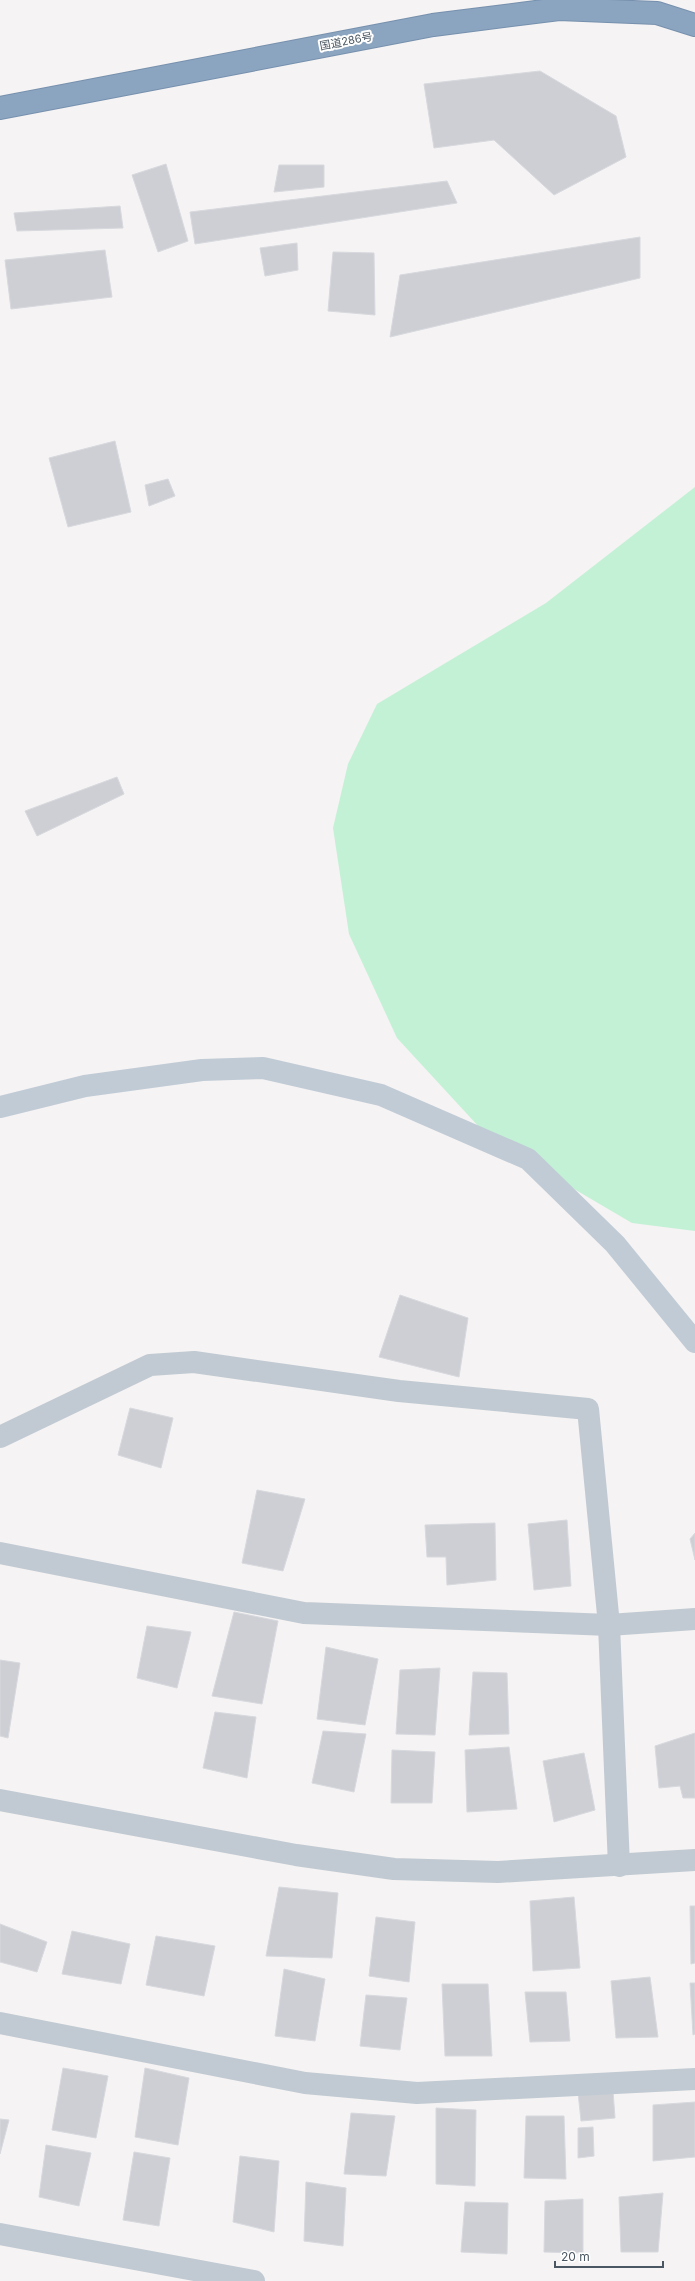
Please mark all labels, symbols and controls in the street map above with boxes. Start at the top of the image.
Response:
street label: 国道286号 [318,29,374,53]
scale bar [555,2243,663,2269]
text: 20 m [561,2249,590,2264]

